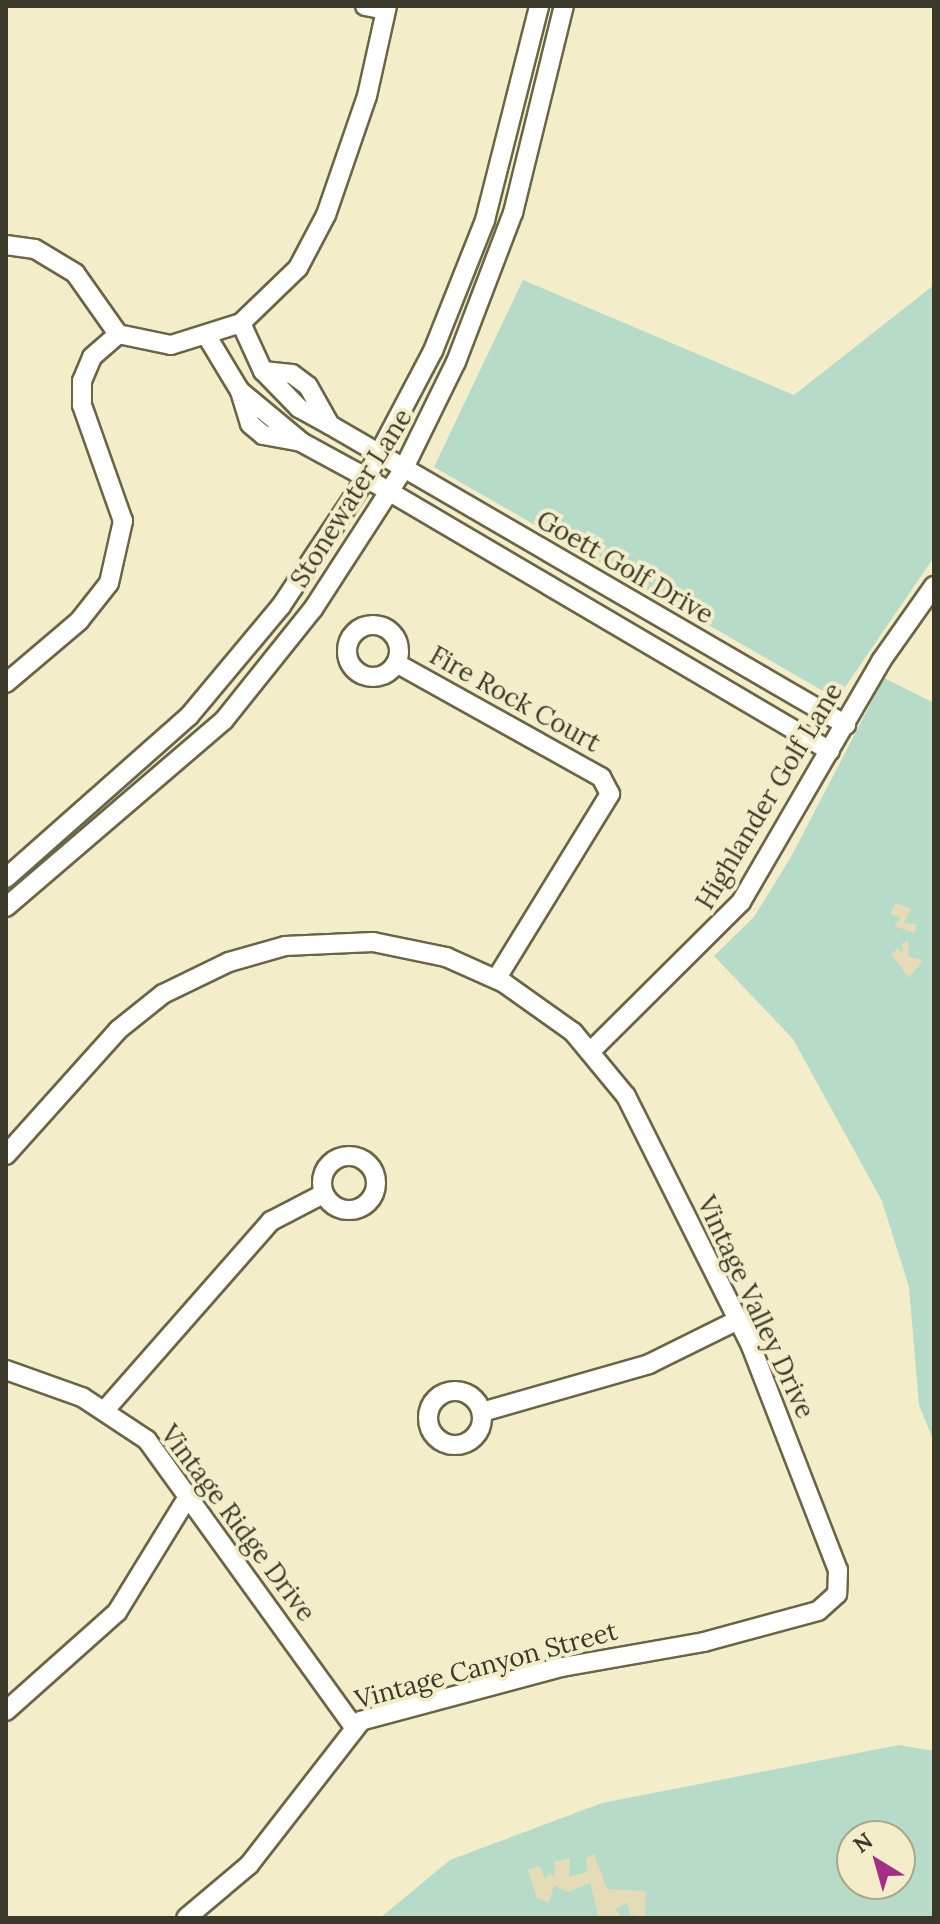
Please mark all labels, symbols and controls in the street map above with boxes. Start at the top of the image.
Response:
street label: Stonewater Lane [284,403,418,593]
street label: Goett Golf Drive [531,504,719,630]
street label: Fire Rock Court [424,639,606,759]
street label: Highlander Golf Lane [689,677,849,915]
street label: Vintage Valley Drive [691,1191,821,1423]
street label: Vintage Ridge Drive [154,1419,322,1627]
street label: Vintage Canyon Street [351,1615,621,1715]
north arrow [836,1820,916,1900]
text: N [848,1826,878,1859]

